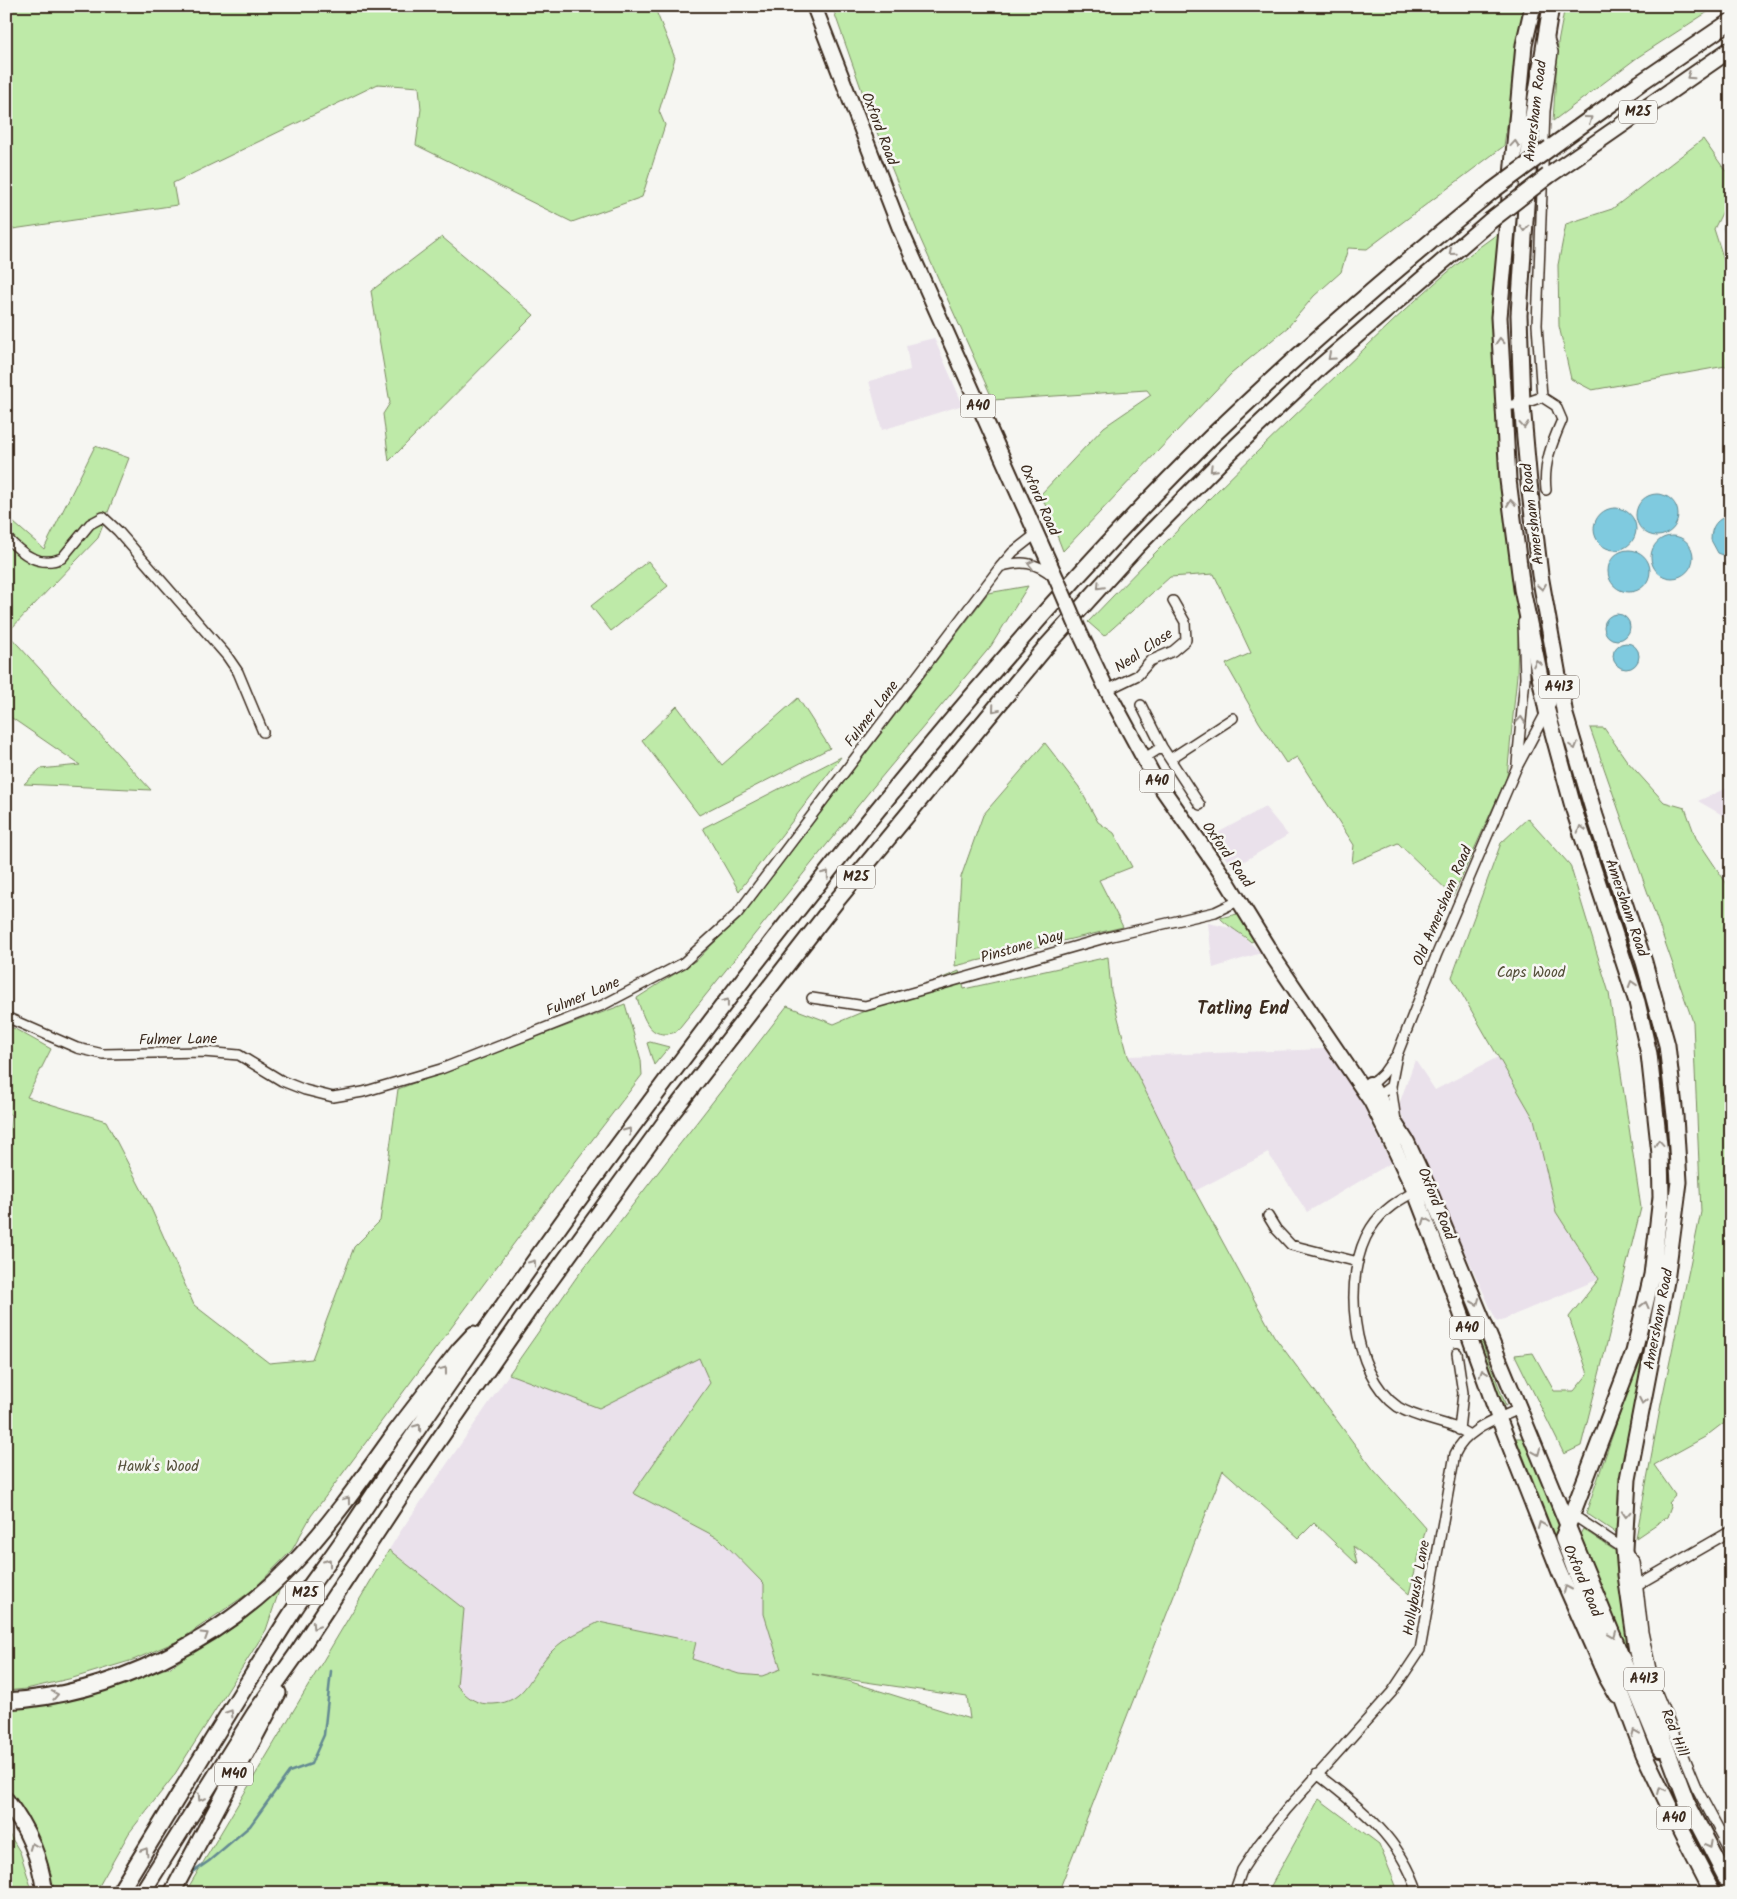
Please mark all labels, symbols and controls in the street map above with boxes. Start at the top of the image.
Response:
street label: Amersham Road [1518,58,1554,163]
one-way arrow [1686,70,1695,80]
street label: Oxford Road [854,89,904,170]
road number: M25 [1619,100,1657,124]
one-way arrow [1583,117,1592,125]
one-way arrow [1509,140,1520,148]
one-way arrow [1519,224,1530,232]
one-way arrow [1449,246,1458,255]
one-way arrow [1495,337,1505,344]
one-way arrow [1328,351,1337,360]
road number: A40 [960,394,996,418]
one-way arrow [1518,422,1529,430]
street label: Oxford Road [1012,460,1066,540]
street label: Amersham Road [1515,461,1551,566]
one-way arrow [1210,463,1219,472]
one-way arrow [1506,499,1517,507]
one-way arrow [1026,559,1035,570]
one-way arrow [1097,580,1106,589]
one-way arrow [1537,582,1547,591]
street label: Neal Close [1110,622,1178,679]
one-way arrow [1532,659,1543,668]
street label: Fulmer Lane [839,675,905,753]
road number: A413 [1539,676,1579,699]
one-way arrow [992,703,1000,712]
one-way arrow [1515,716,1526,724]
one-way arrow [1568,742,1579,750]
road number: A40 [1140,769,1174,792]
street label: Oxford Road [1195,817,1259,894]
one-way arrow [1577,826,1587,834]
street label: Old Amersham Road [1407,842,1479,970]
street label: Amersham Road [1598,856,1654,961]
road number: M25 [837,866,875,889]
one-way arrow [821,870,830,879]
street label: Pinstone Way [978,923,1067,970]
park label: Caps Wood [1497,961,1566,985]
street label: Fulmer Lane [542,971,624,1023]
one-way arrow [1627,980,1637,988]
district label: Tatling End [1197,995,1289,1024]
one-way arrow [721,999,729,1008]
street label: Fulmer Lane [139,1027,218,1053]
one-way arrow [622,1127,631,1137]
one-way arrow [1654,1139,1665,1147]
street label: Oxford Road [1411,1164,1462,1244]
one-way arrow [1422,1217,1432,1226]
one-way arrow [527,1259,536,1269]
street label: Amersham Road [1637,1266,1681,1371]
one-way arrow [1469,1297,1480,1306]
one-way arrow [1639,1300,1650,1309]
road number: A40 [1450,1316,1484,1340]
one-way arrow [439,1367,447,1376]
one-way arrow [1479,1370,1489,1378]
one-way arrow [1638,1397,1649,1406]
one-way arrow [412,1423,421,1433]
one-way arrow [1531,1447,1542,1456]
park label: Hawk's Wood [117,1455,199,1479]
one-way arrow [341,1496,350,1506]
one-way arrow [1620,1511,1631,1519]
one-way arrow [1537,1521,1547,1530]
street label: Hollybush Lane [1397,1538,1437,1638]
street label: Oxford Road [1556,1541,1608,1621]
one-way arrow [322,1558,331,1568]
road number: M25 [286,1582,324,1605]
one-way arrow [1563,1585,1574,1594]
one-way arrow [312,1621,321,1630]
one-way arrow [1606,1630,1617,1639]
one-way arrow [199,1631,208,1641]
road number: A413 [1624,1668,1664,1690]
one-way arrow [50,1690,59,1700]
street label: Red Hill [1654,1705,1695,1761]
one-way arrow [224,1710,233,1719]
one-way arrow [1631,1729,1642,1738]
road number: M40 [215,1762,253,1786]
one-way arrow [1657,1786,1668,1795]
one-way arrow [198,1792,207,1801]
road number: A40 [1656,1806,1692,1830]
one-way arrow [1703,1840,1713,1849]
one-way arrow [29,1842,39,1851]
one-way arrow [138,1848,148,1857]

